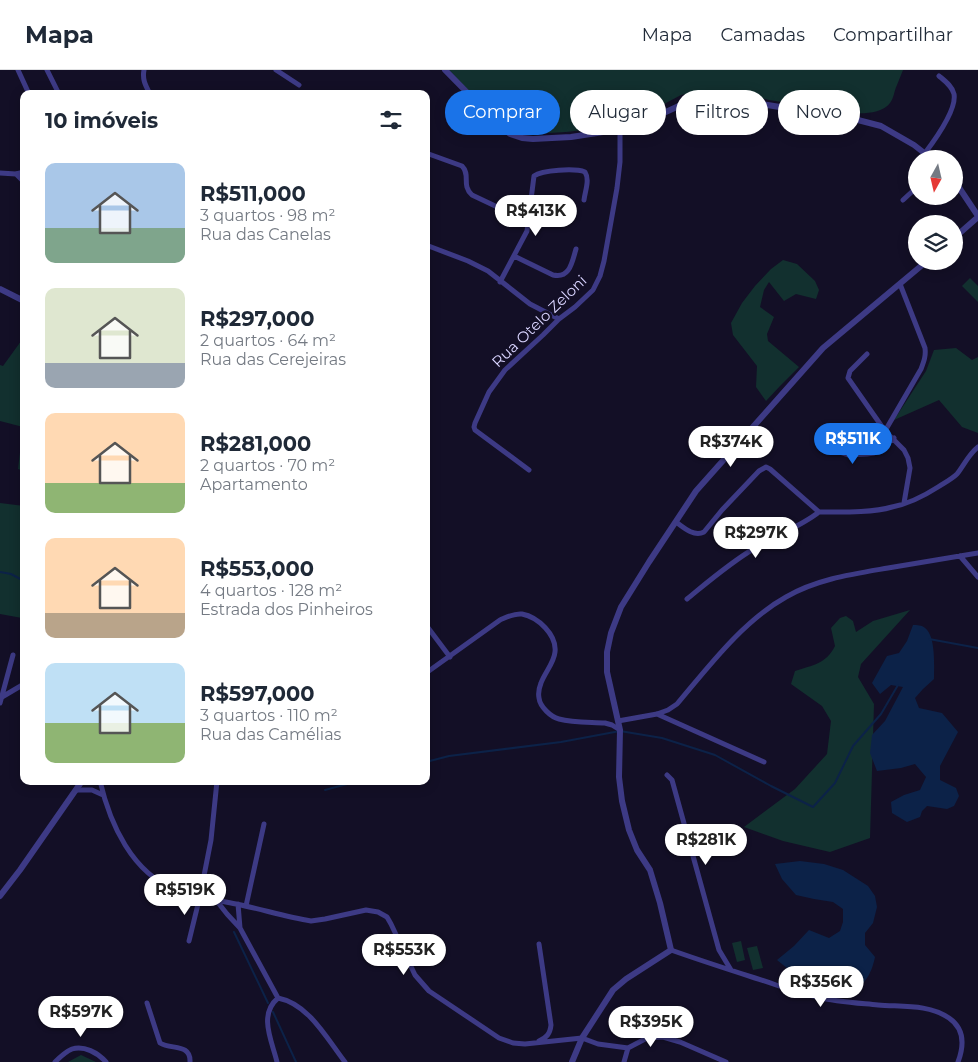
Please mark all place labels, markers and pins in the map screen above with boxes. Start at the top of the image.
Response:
pin: R$413K [495,194,577,237]
pin: R$511K [812,422,894,465]
pin: R$374K [690,426,772,468]
pin: R$297K [715,516,797,559]
pin: R$281K [665,824,747,866]
pin: R$519K [144,874,226,916]
pin: R$553K [363,934,445,976]
pin: R$356K [780,966,862,1008]
pin: R$597K [40,996,122,1038]
pin: R$395K [610,1006,692,1048]

